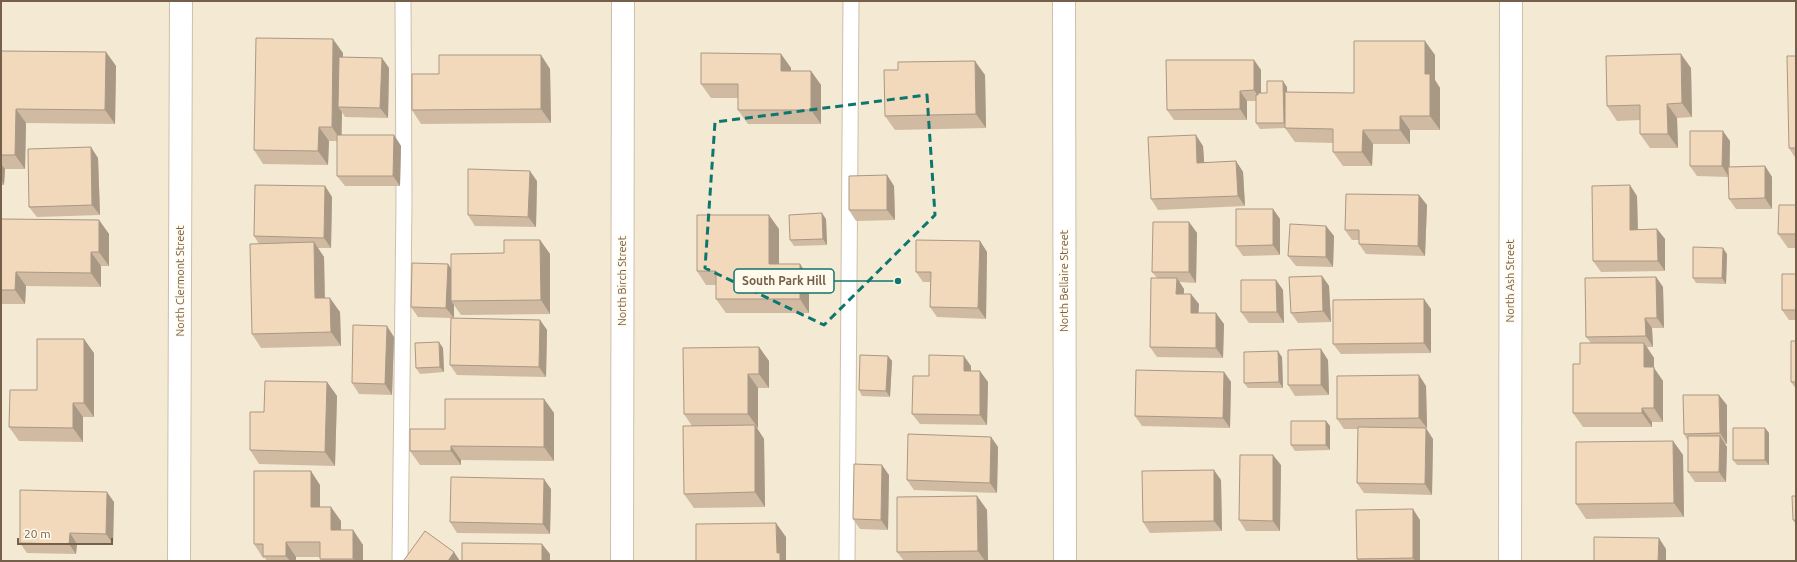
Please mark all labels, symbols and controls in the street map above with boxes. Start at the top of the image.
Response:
street label: North Clermont Street [174,225,186,337]
street label: North Bellaire Street [1058,229,1070,332]
street label: North Birch Street [616,235,628,326]
street label: North Ash Street [1504,239,1516,323]
callout: South Park Hill [734,269,834,293]
text: South Park Hill [742,274,826,287]
scale bar [18,520,112,546]
text: 20 m [24,527,51,540]

